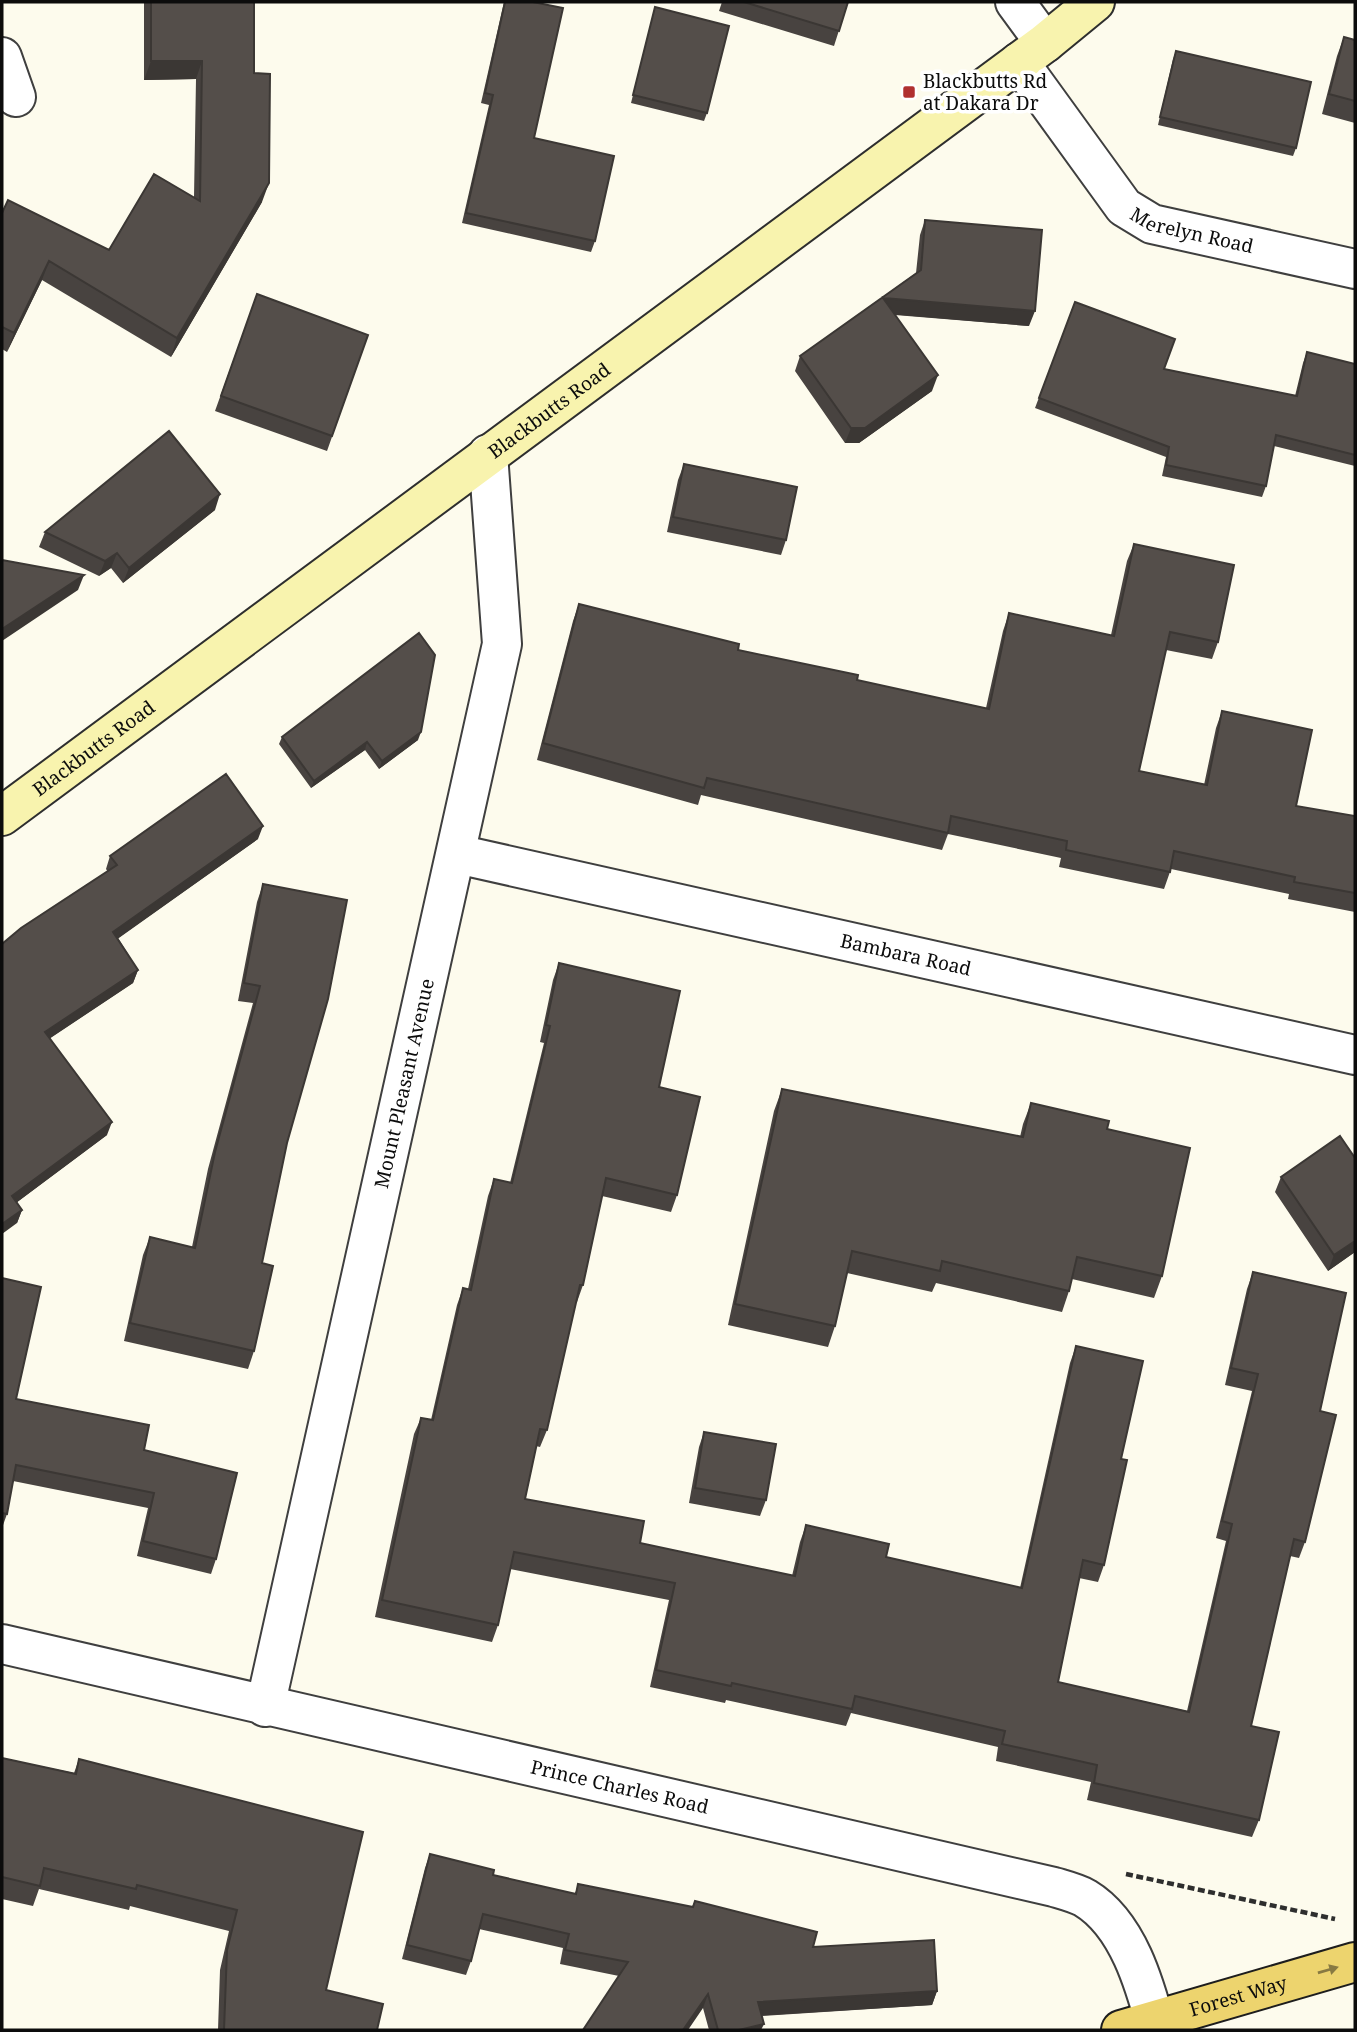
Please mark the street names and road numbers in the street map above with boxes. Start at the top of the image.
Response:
street label: Merelyn Road [1125,201,1256,259]
street label: Blackbutts Road [483,356,616,464]
street label: Blackbutts Road [27,694,160,802]
street label: Bambara Road [838,927,974,982]
street label: Mount Pleasant Avenue [368,976,440,1191]
street label: Prince Charles Road [528,1754,712,1820]
street label: Forest Way [1186,1969,1290,2022]

